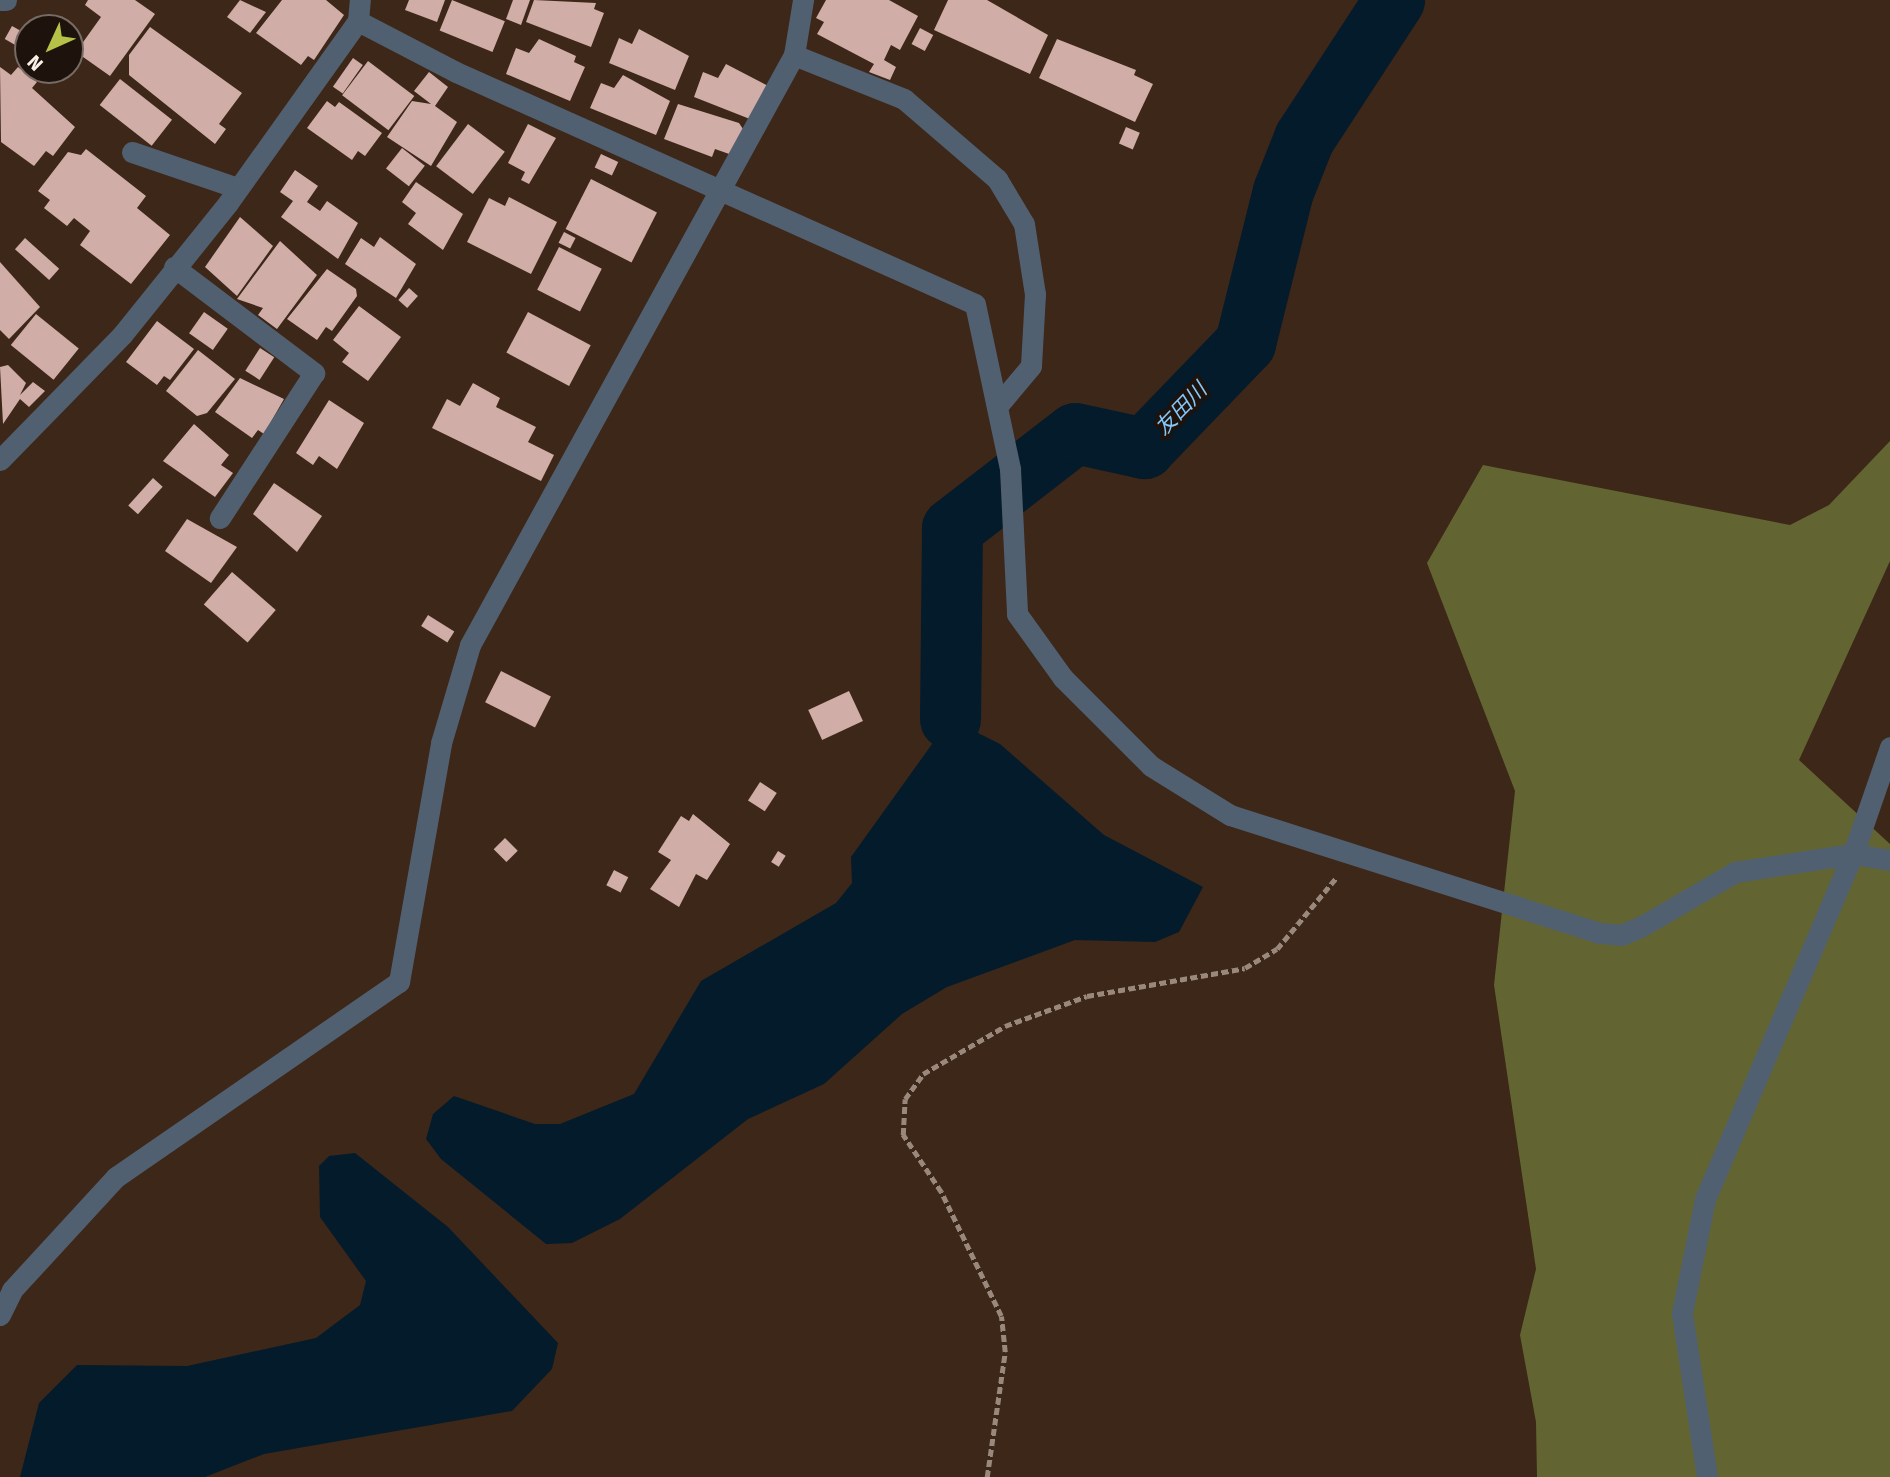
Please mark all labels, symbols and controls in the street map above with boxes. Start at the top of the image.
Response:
north arrow [14,14,84,84]
text: N [23,50,48,75]
water label: 友田川 [1150,378,1212,440]

